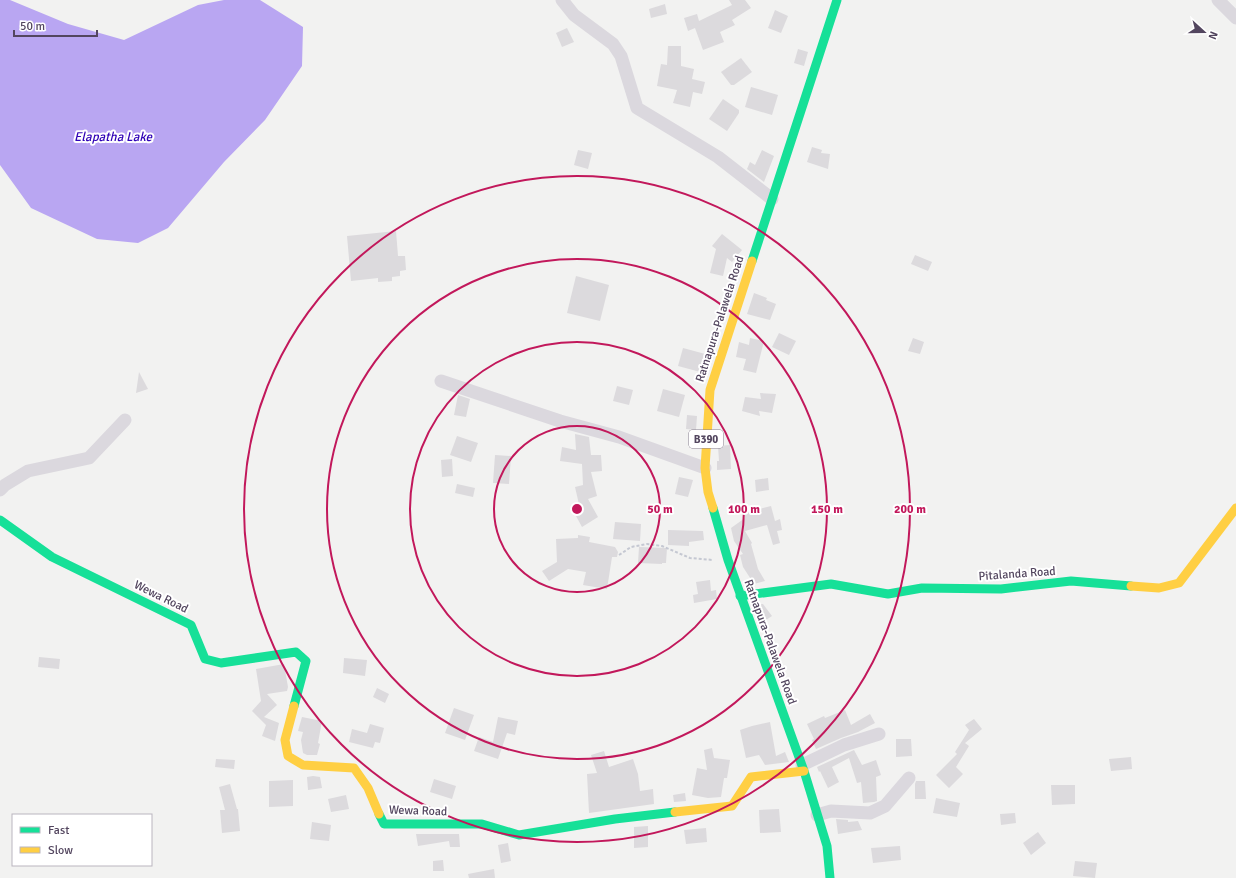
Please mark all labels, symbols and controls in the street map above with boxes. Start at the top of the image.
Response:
scale bar [14,12,97,38]
north arrow [1184,12,1224,52]
text: 50 m [20,19,45,34]
text: N [1205,30,1220,41]
water label: Elapatha Lake [74,129,154,145]
street label: Ratnapura-Palawela Road [692,254,748,384]
road number: B390 [689,430,723,448]
centre of rings [570,502,584,516]
text: 50 m [647,502,673,517]
text: 100 m [728,502,760,517]
text: 150 m [811,502,843,517]
text: 200 m [894,502,926,517]
street label: Pitalanda Road [978,564,1056,584]
street label: Wewa Road [131,577,191,617]
street label: Ratnapura-Palawela Road [740,577,800,707]
street label: Wewa Road [388,802,448,820]
legend [12,814,152,866]
text: Fast [48,823,69,838]
text: Slow [48,843,73,858]

